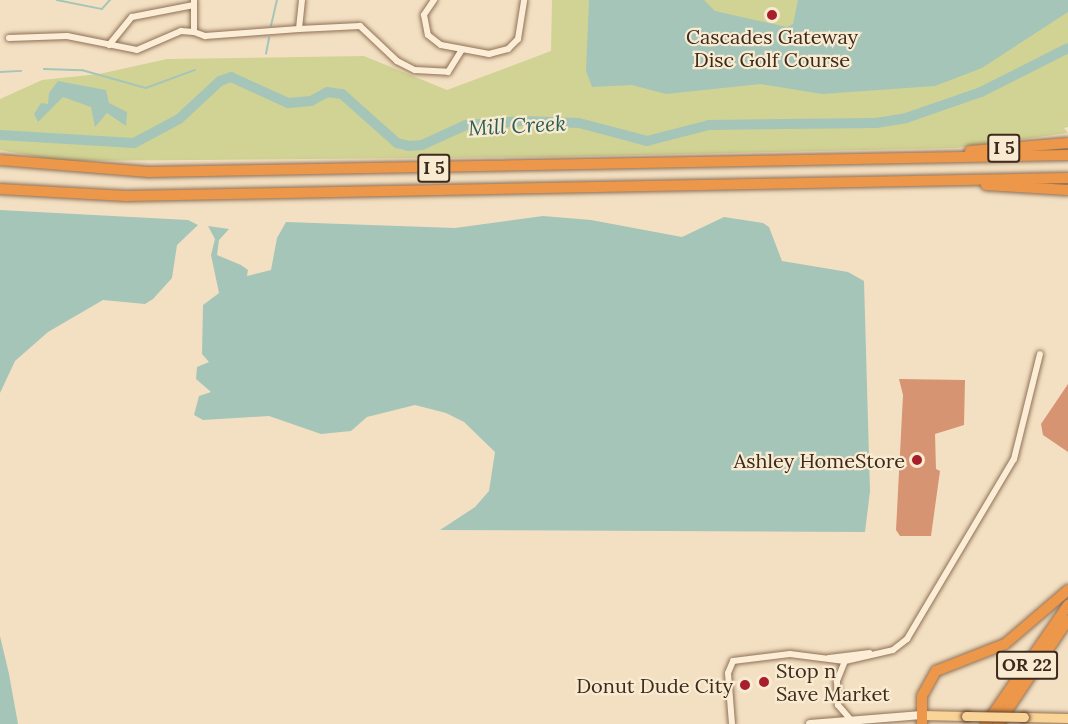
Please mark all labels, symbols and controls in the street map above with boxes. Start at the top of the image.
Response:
marker: Cascades Gateway Disc Golf Course [765,8,779,22]
place label: Cascades Gateway Disc Golf Course [686,24,858,71]
water label: Mill Creek [467,111,567,141]
road number: I 5 [986,133,1022,163]
road number: I 5 [416,153,452,183]
place label: Ashley HomeStore [734,448,905,472]
marker: Ashley HomeStore [910,453,924,467]
road number: OR 22 [996,650,1058,680]
place label: Stop n Save Market [776,658,890,705]
place label: Donut Dude City [576,673,733,697]
marker: Stop n Save Market [757,675,771,689]
marker: Donut Dude City [738,678,752,692]

